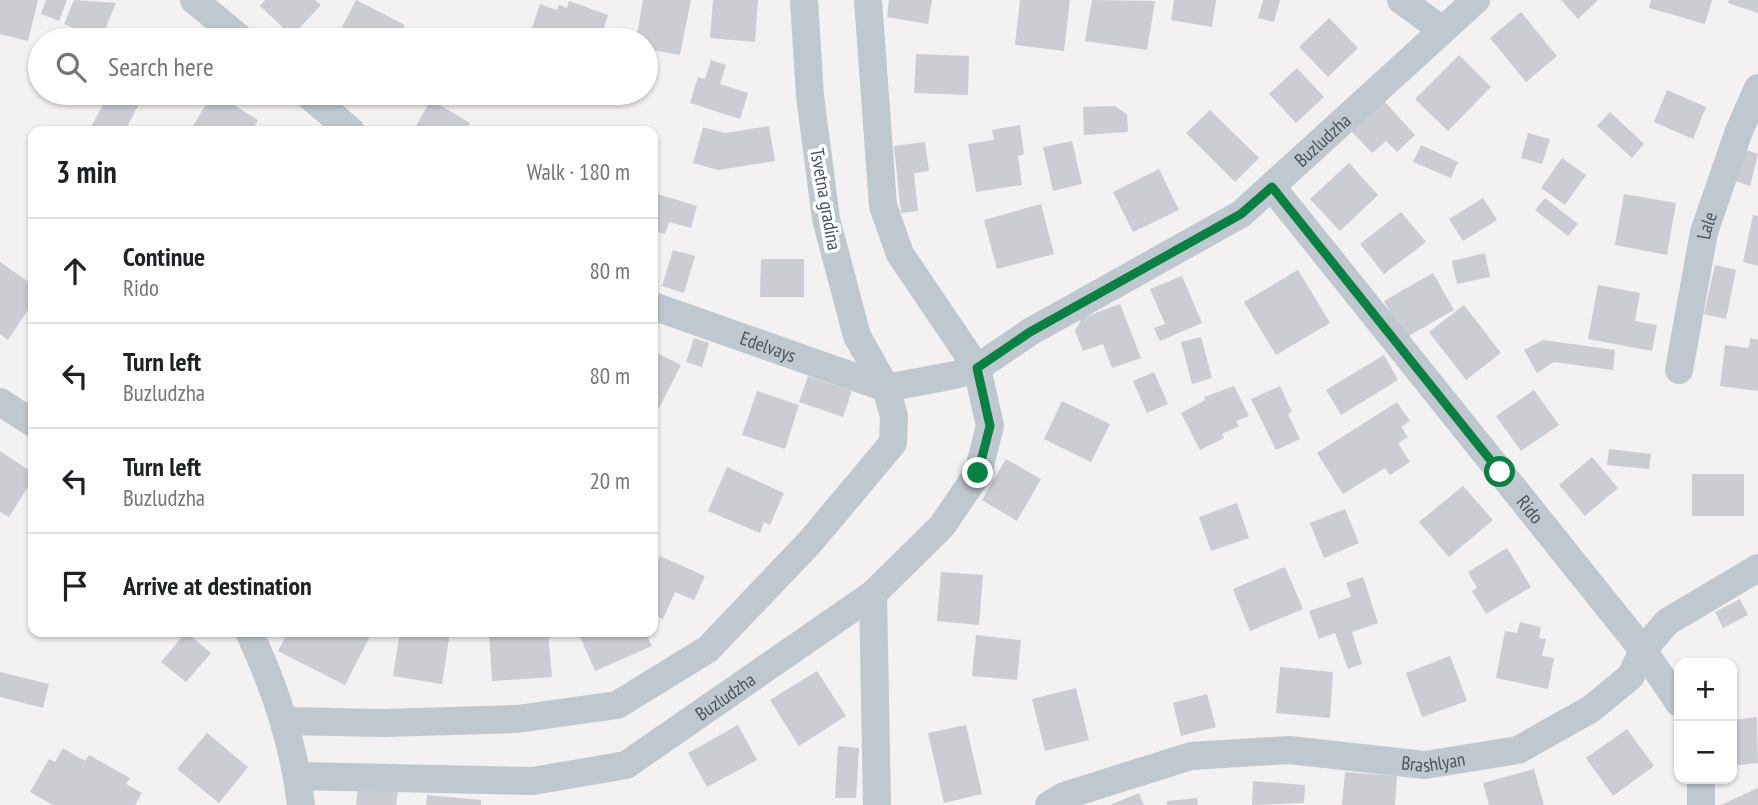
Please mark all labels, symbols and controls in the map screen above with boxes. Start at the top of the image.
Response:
search box [28,28,658,105]
icon: search [52,48,90,86]
text: Search here [108,50,214,83]
street label: Buzludzha [1289,108,1355,172]
street label: Tsvetna gradina [805,146,847,252]
text: 3 min [56,152,117,191]
text: Walk · 180 m [527,157,630,186]
street label: Lale [1691,209,1722,241]
text: Continue [123,240,205,273]
icon: ahead [56,252,94,290]
text: 80 m [589,256,630,285]
text: Rido [123,273,159,302]
street label: Edelvays [737,326,799,367]
text: Turn left [123,345,201,378]
icon: left [56,357,94,395]
text: 80 m [589,361,630,390]
text: Buzludzha [123,378,205,407]
text: Turn left [123,450,201,483]
route start [1484,456,1515,487]
route end [962,457,993,488]
icon: left [56,462,94,500]
text: 20 m [589,466,630,495]
text: Buzludzha [123,483,205,512]
street label: Rido [1512,490,1549,528]
icon: arrive [56,567,94,605]
text: Arrive at destination [123,569,312,602]
map controls [1674,658,1737,784]
button: + [1674,658,1737,721]
street label: Buzludzha [690,667,760,726]
button: − [1674,721,1737,784]
street label: Brashlyan [1400,747,1467,777]

